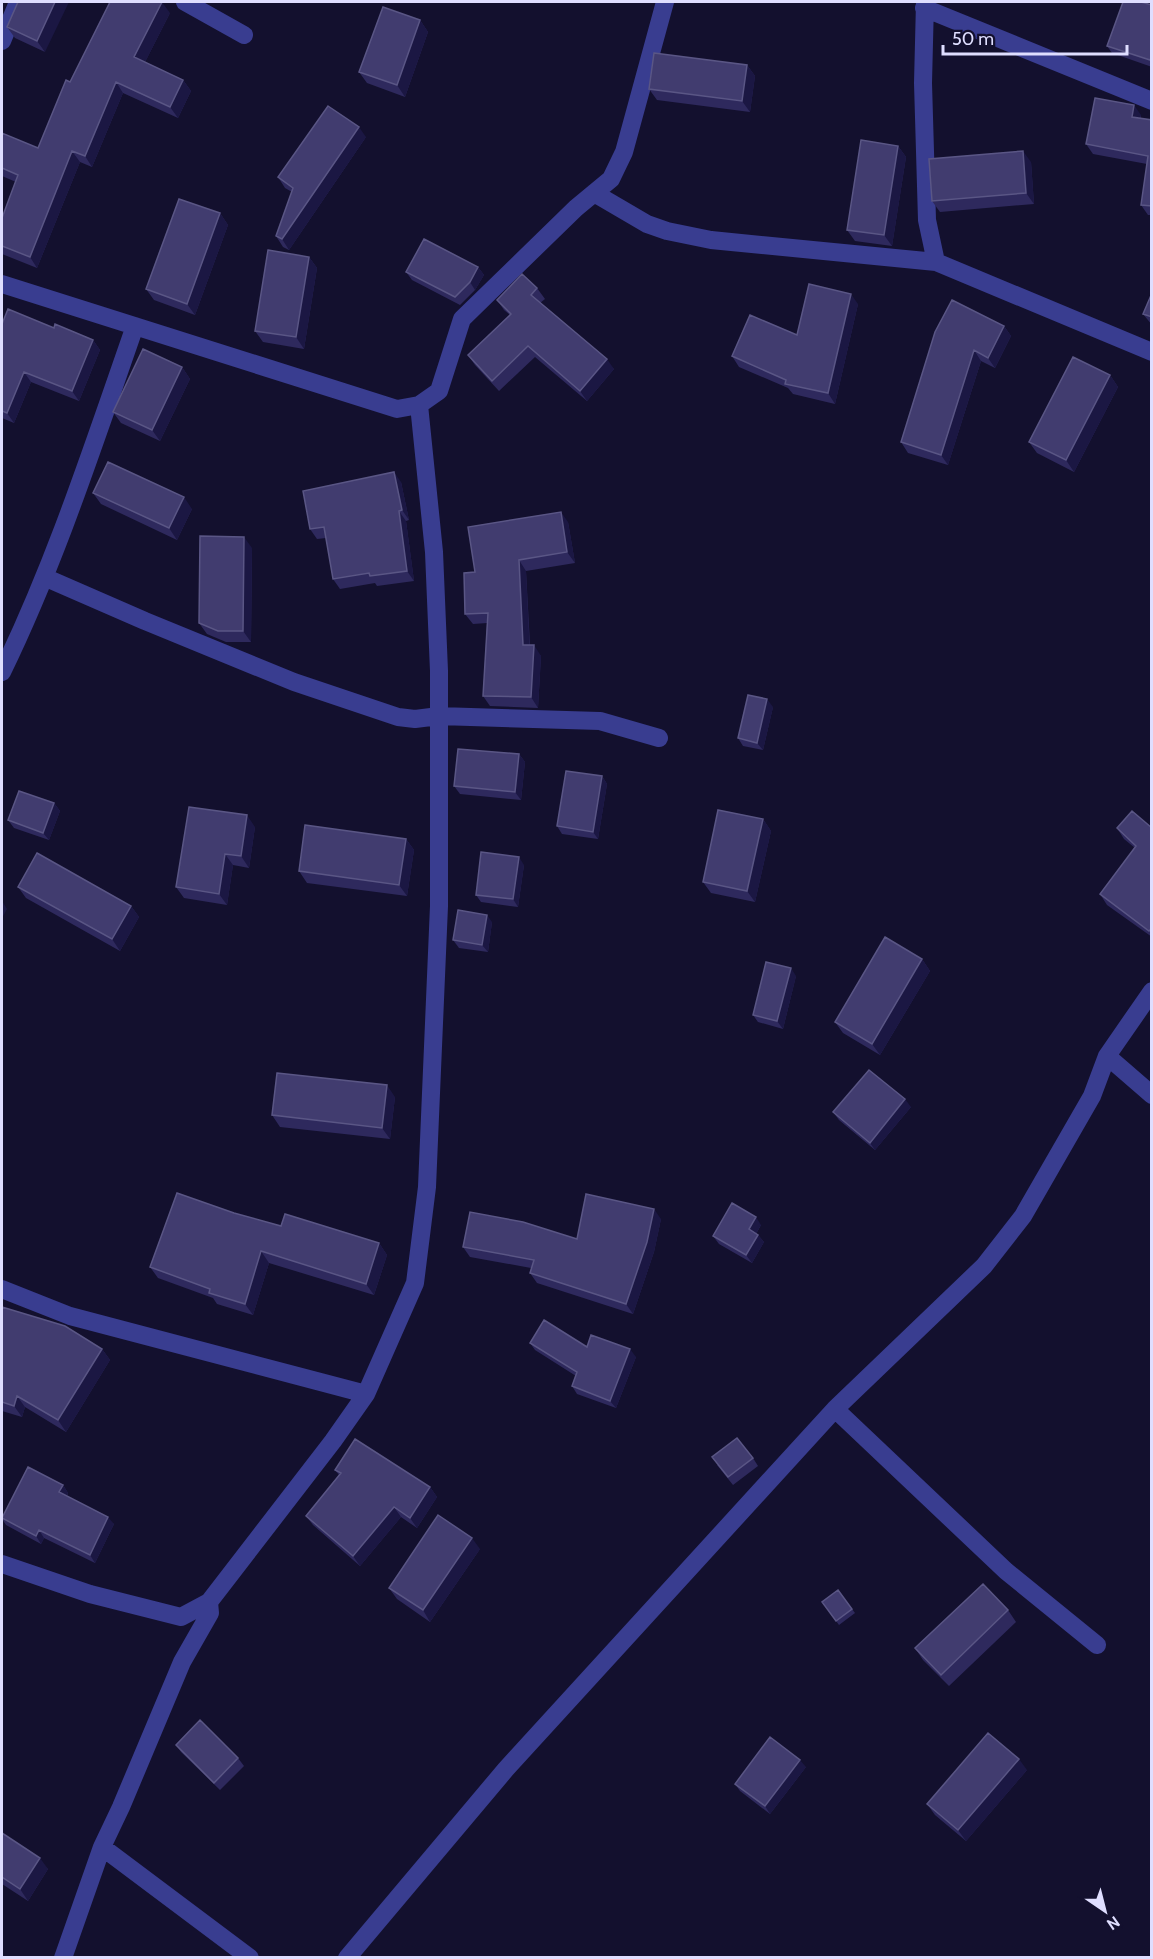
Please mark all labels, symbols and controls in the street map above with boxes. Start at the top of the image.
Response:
scale bar [943,18,1128,56]
text: 50 m [952,28,994,50]
north arrow [1075,1881,1135,1941]
text: N [1103,1912,1123,1934]

